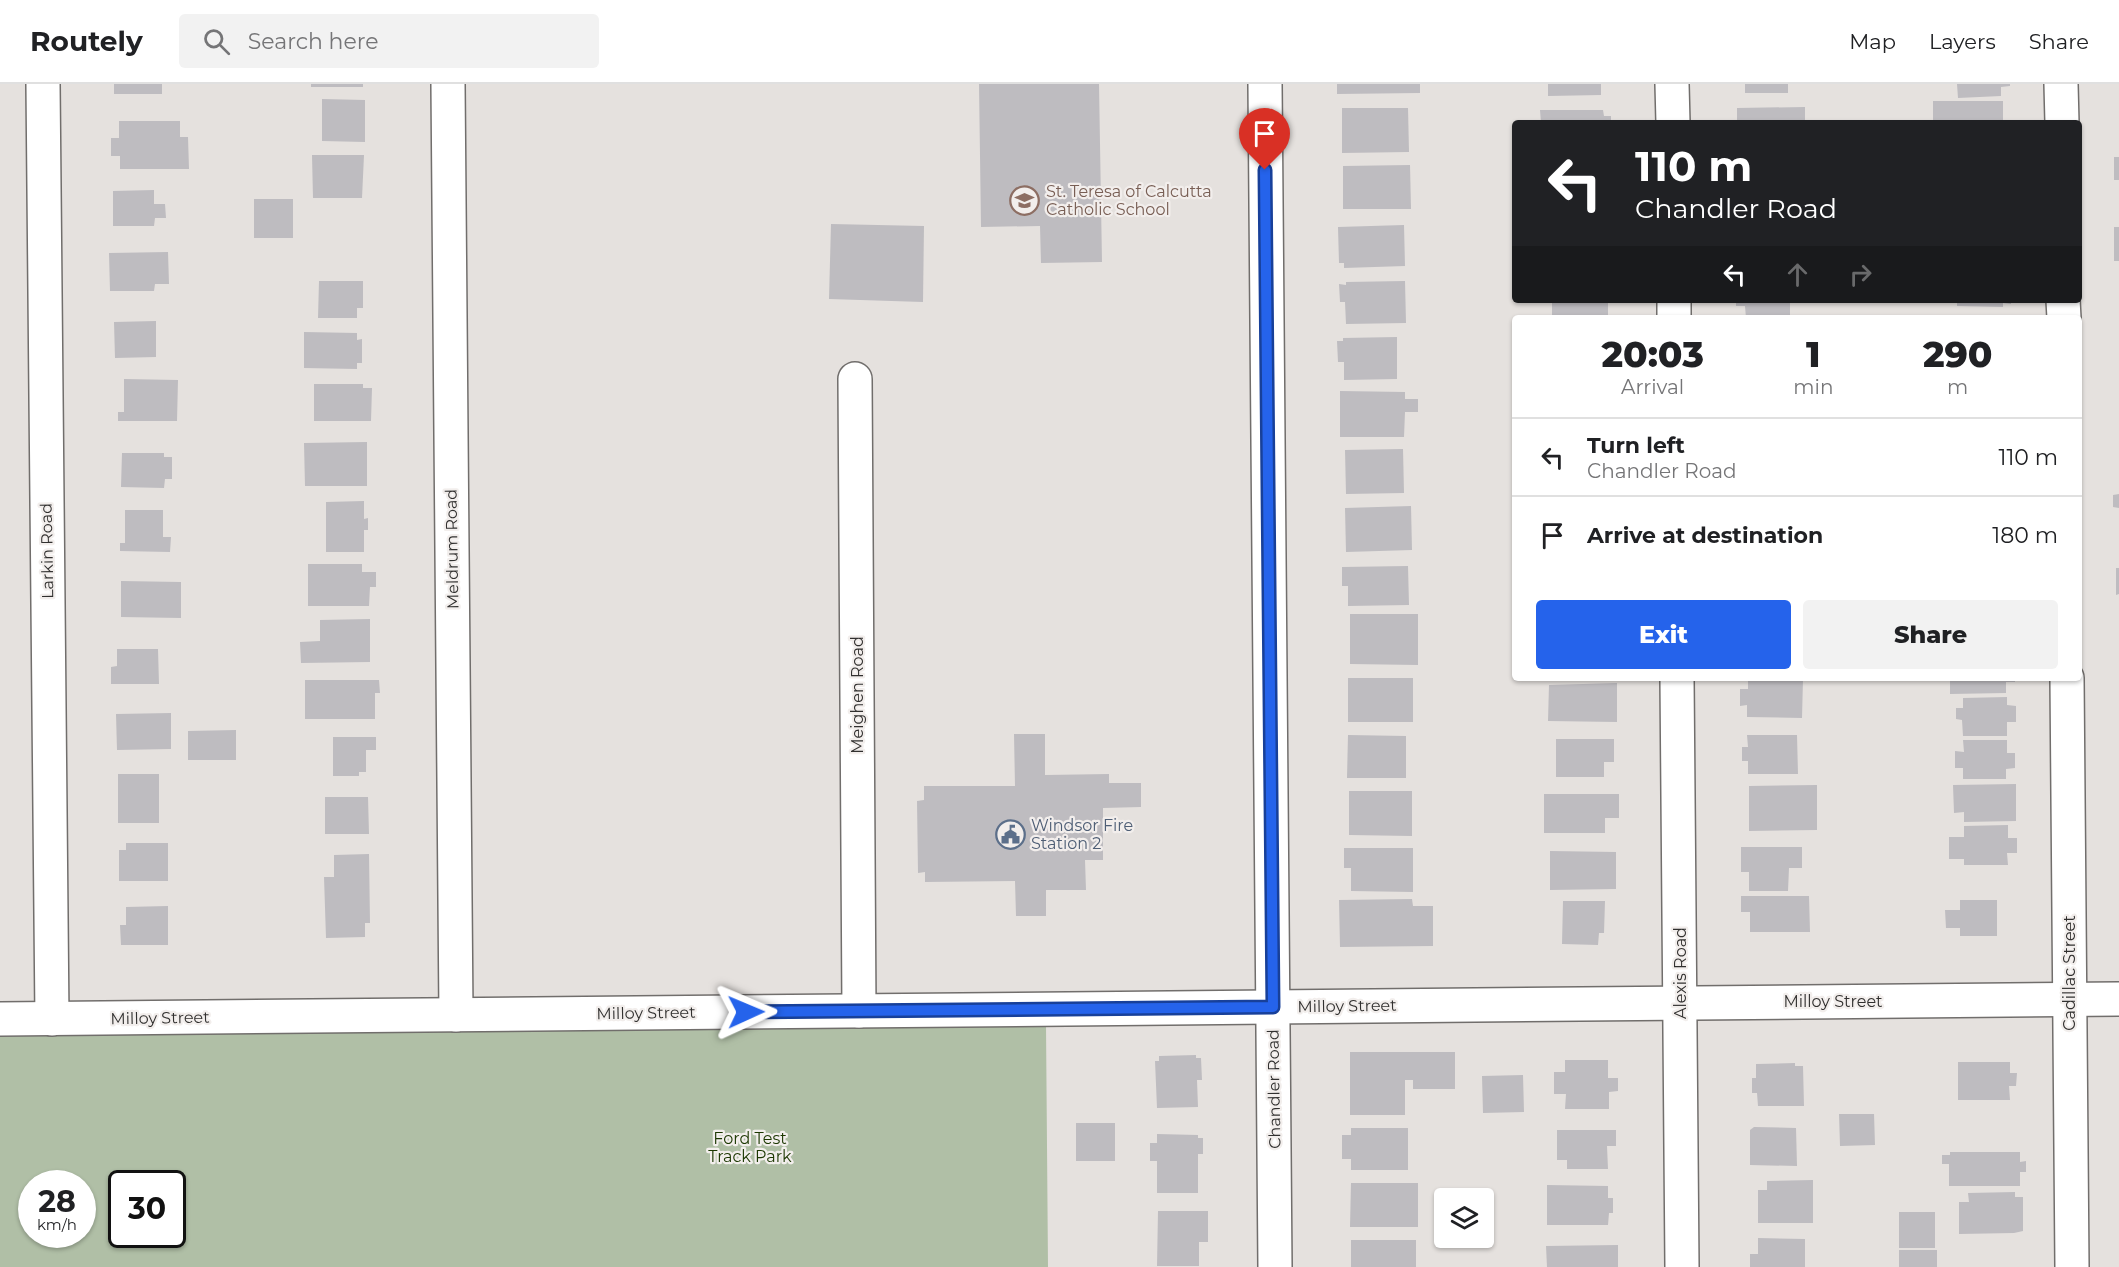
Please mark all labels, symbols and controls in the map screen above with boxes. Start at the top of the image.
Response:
search box [179,14,599,68]
text: Routely [30,24,143,58]
icon: search [200,25,233,58]
text: Search here [248,28,379,55]
text: Map [1849,29,1896,54]
text: Layers [1929,29,1996,54]
text: Share [2029,29,2089,54]
pin [1239,108,1290,170]
icon: arrive [1248,117,1281,150]
text: 110 m [1635,140,1752,192]
icon: left [1536,144,1614,222]
place label: St. Teresa of Calcutta Catholic School [1046,182,1212,219]
school or university icon: St. Teresa of Calcutta Catholic School [1009,184,1041,216]
text: Chandler Road [1635,192,1837,225]
icon: left [1718,258,1751,291]
icon: ahead [1781,258,1814,291]
icon: right [1844,258,1877,291]
text: 20:03 [1601,332,1704,376]
text: 1 [1806,332,1821,376]
text: 290 [1923,332,1993,376]
text: Arrival [1621,375,1684,399]
text: min [1793,375,1833,399]
text: m [1947,375,1968,399]
text: Turn left [1587,432,1685,459]
icon: left [1536,441,1569,474]
text: 110 m [1998,444,2058,471]
text: Chandler Road [1587,459,1737,483]
street label: Meldrum Road [441,489,463,609]
street label: Larkin Road [37,503,57,599]
icon: arrive [1536,519,1569,552]
text: Arrive at destination [1587,522,1823,549]
text: 180 m [1992,522,2058,549]
button: Exit [1536,600,1791,669]
button: Share [1803,600,2058,669]
street label: Meighen Road [848,636,867,754]
place label: Windsor Fire Station 2 [1031,816,1133,853]
public building icon: Windsor Fire Station 2 [994,818,1026,850]
street label: Cadillac Street [2060,915,2079,1031]
street label: Alexis Road [1671,927,1690,1019]
position arrow [714,980,778,1044]
street label: Milloy Street [1783,992,1883,1011]
street label: Milloy Street [1297,996,1397,1016]
street label: Milloy Street [596,1003,696,1023]
street label: Milloy Street [110,1008,210,1028]
street label: Chandler Road [1263,1029,1285,1149]
park label: Ford Test Track Park [708,1129,792,1166]
speed limit sign: 30 [108,1170,186,1248]
text: 28 [38,1183,76,1220]
map controls [1434,1188,1494,1248]
button: layers [1434,1188,1494,1248]
text: km/h [37,1215,77,1234]

